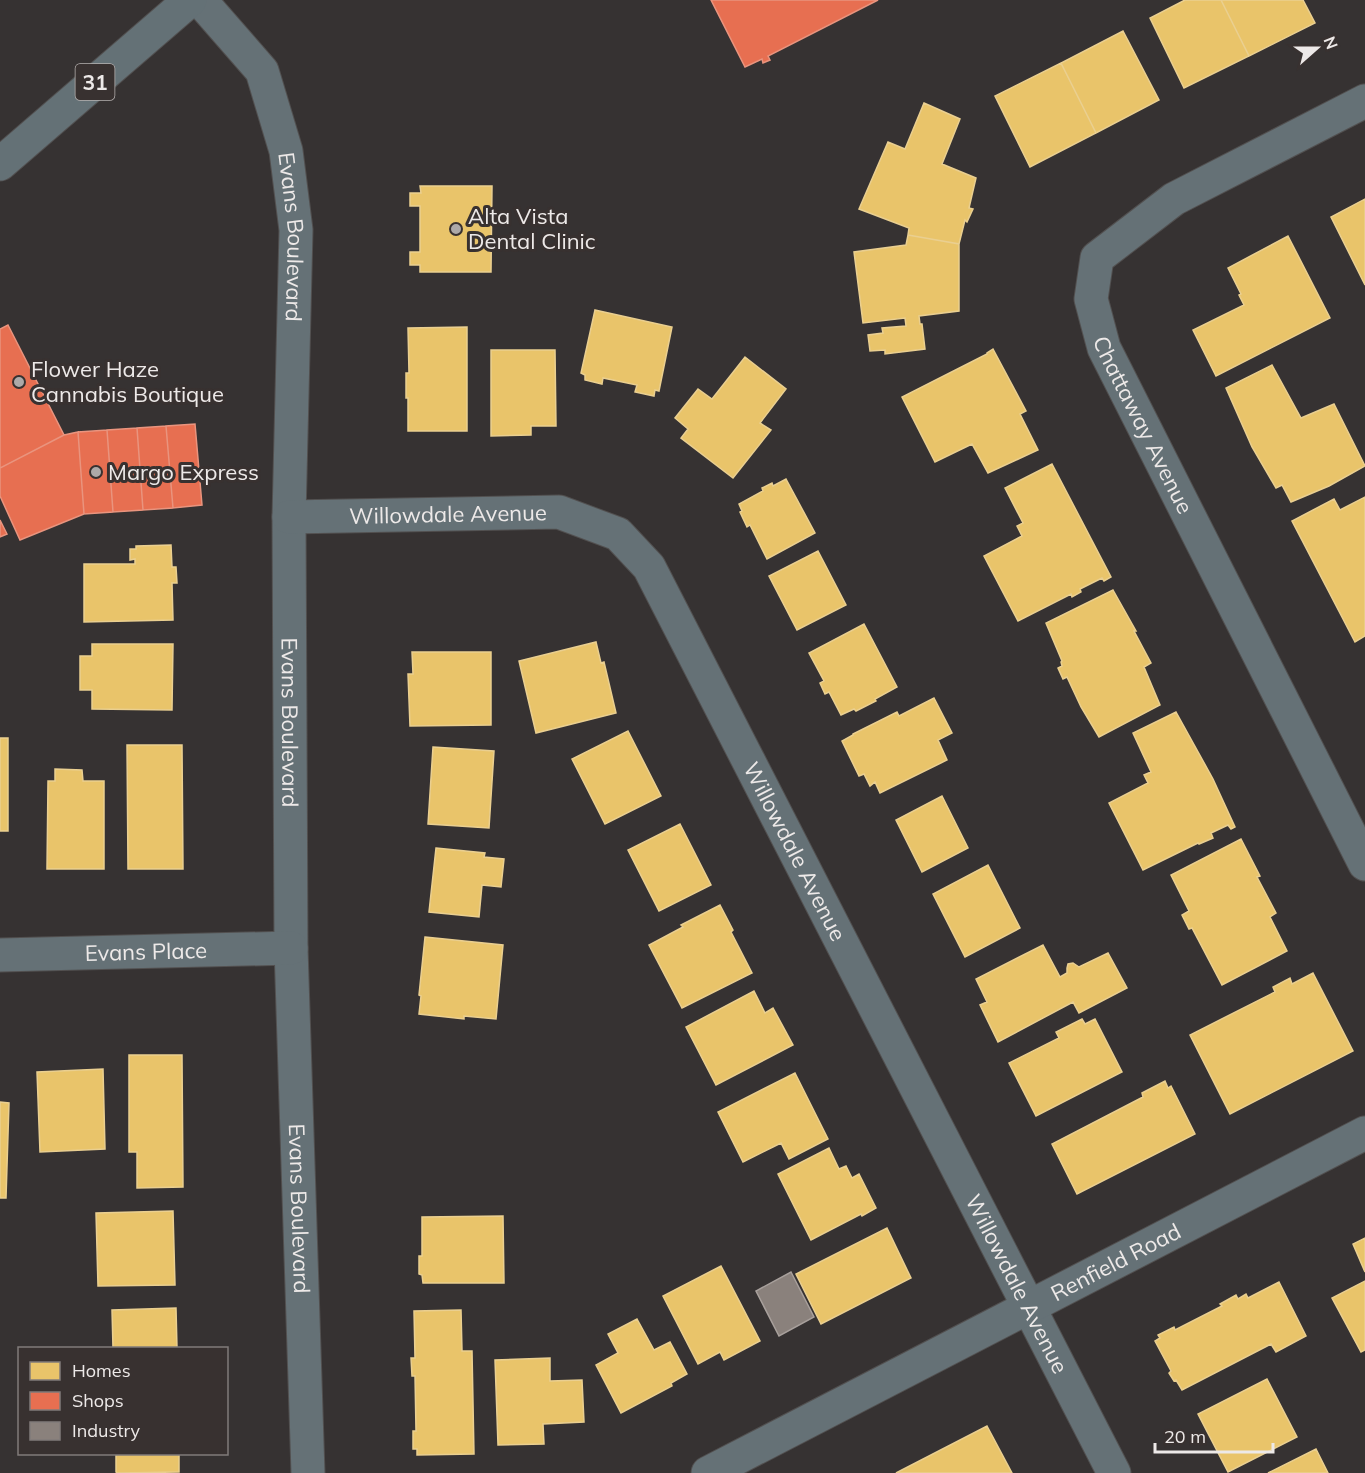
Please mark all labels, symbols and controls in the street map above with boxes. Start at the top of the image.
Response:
north arrow [1287,18,1347,78]
text: N [1320,33,1343,52]
road number: 31 [76,64,115,100]
street label: Evans Boulevard [272,150,310,322]
place label: Alta Vista Dental Clinic [468,202,596,255]
marker: Alta Vista Dental Clinic [449,222,463,236]
street label: Chattaway Avenue [1088,333,1200,518]
place label: Flower Haze Cannabis Boutique [31,355,224,408]
marker: Flower Haze Cannabis Boutique [12,375,26,389]
place label: Margo Express [108,458,259,486]
marker: Margo Express [89,465,103,479]
street label: Willowdale Avenue [349,498,547,530]
street label: Evans Boulevard [276,637,304,808]
street label: Willowdale Avenue [737,757,853,946]
street label: Evans Place [84,936,207,967]
street label: Evans Boulevard [283,1123,316,1294]
street label: Willowdale Avenue [959,1190,1074,1378]
street label: Renfield Road [1046,1217,1185,1307]
legend [18,1347,228,1455]
text: Homes [72,1359,131,1382]
text: Shops [72,1389,124,1412]
scale bar [1155,1416,1274,1454]
text: Industry [72,1419,141,1442]
text: 20 m [1164,1425,1206,1448]

